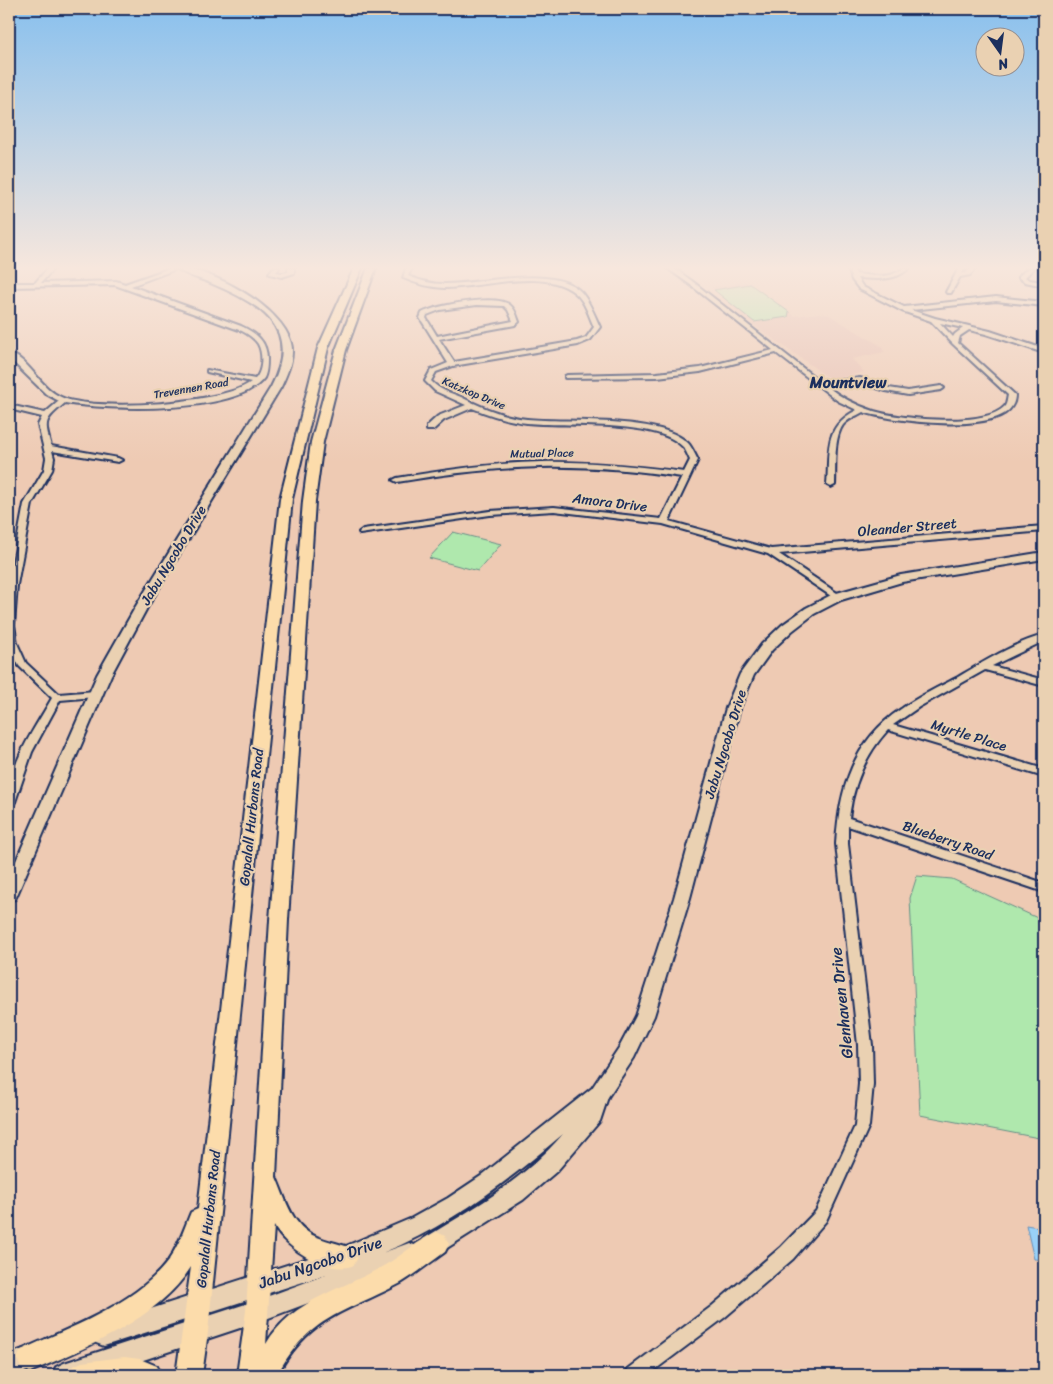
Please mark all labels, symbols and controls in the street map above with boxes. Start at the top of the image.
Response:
north arrow [976,28,1026,78]
text: N [995,51,1012,78]
district label: Mountview [809,368,887,397]
street label: Trevennen Road [152,372,231,404]
street label: Katzkop Drive [439,372,509,415]
street label: Mutual Place [510,443,574,464]
street label: Amora Drive [570,485,649,519]
street label: Jabu Ngcobo Drive [133,500,213,611]
street label: Oleander Street [856,511,958,544]
street label: Jabu Ngcobo Drive [697,686,754,803]
street label: Myrtle Place [928,712,1010,759]
street label: Gopalall Hurbans Road [232,746,271,887]
street label: Blueberry Road [899,813,998,868]
street label: Glenhaven Drive [821,946,862,1060]
street label: Gopalall Hurbans Road [189,1148,228,1289]
street label: Jabu Ngcobo Drive [253,1228,386,1298]

